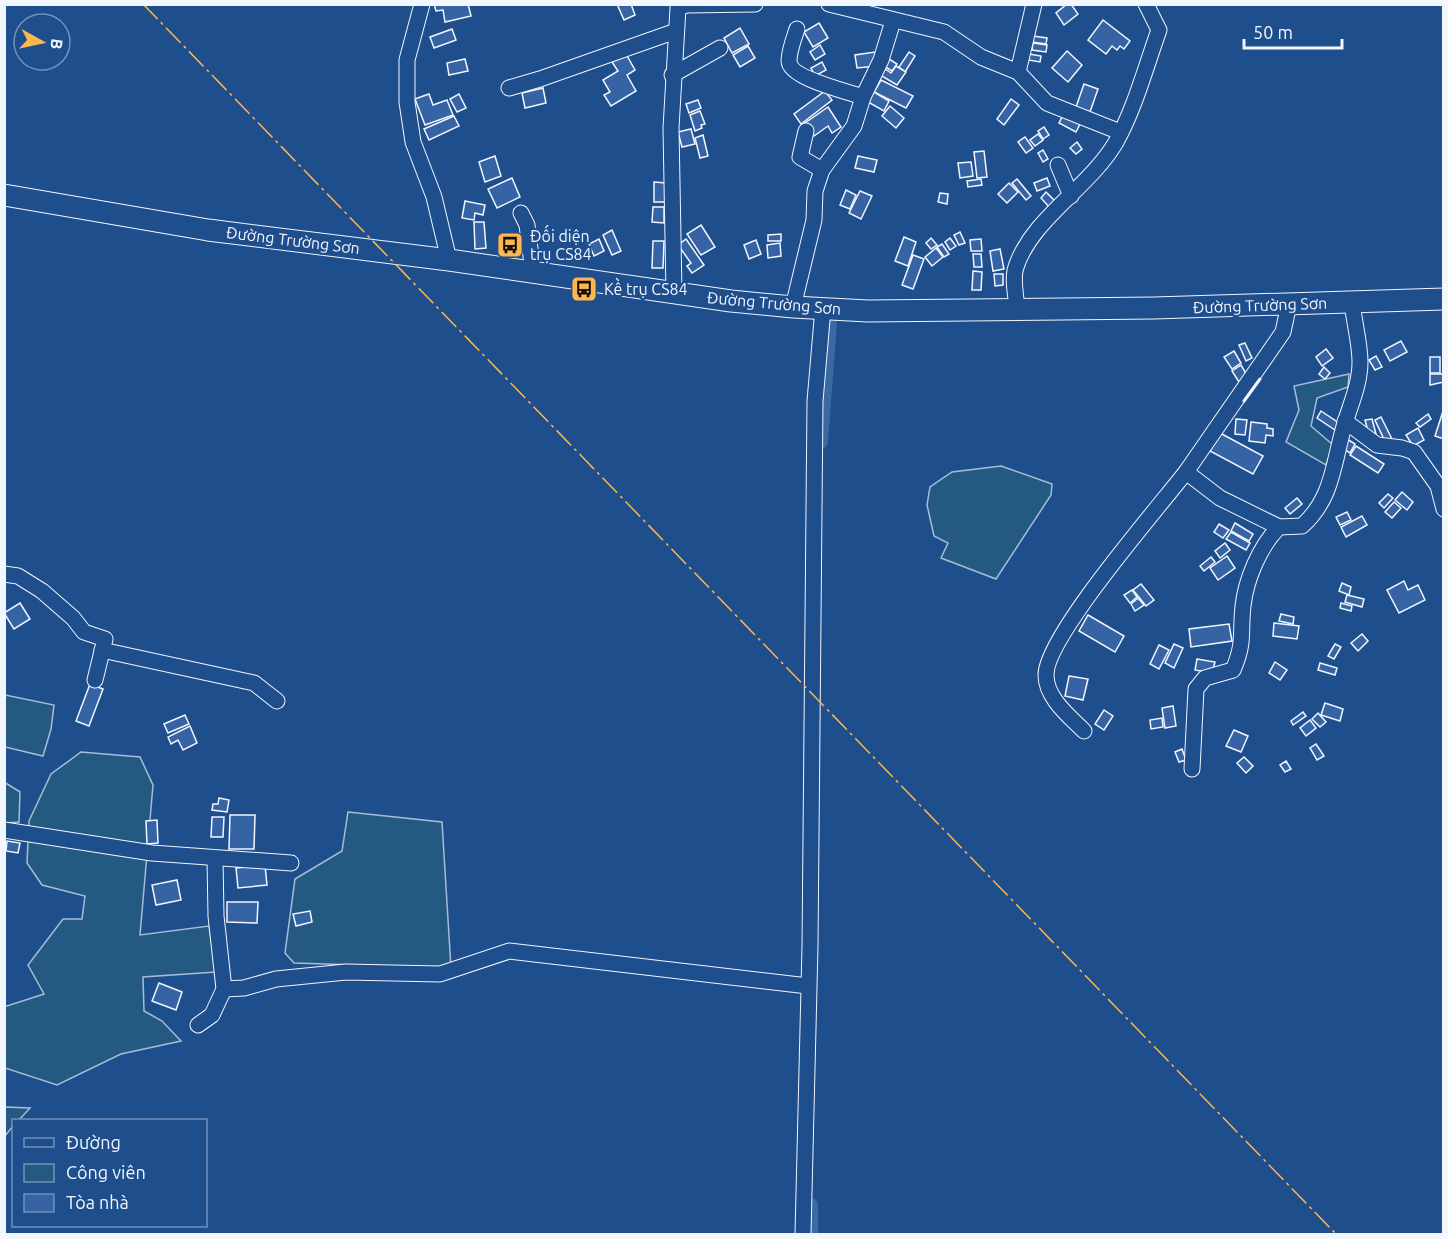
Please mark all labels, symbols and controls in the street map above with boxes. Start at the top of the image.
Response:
north arrow [12,12,72,72]
scale bar [1244,12,1342,50]
text: 50 m [1253,22,1293,42]
text: B [47,38,67,51]
street label: Đường Trường Sơn [225,223,361,257]
place label: Đối diện trụ CS84 [530,224,592,263]
bus stop icon: Đối diện trụ CS84 [495,230,525,260]
bus stop icon: Kề trụ CS84 [569,274,599,304]
place label: Kề trụ CS84 [604,277,688,298]
street label: Đường Trường Sơn [706,288,842,318]
street label: Đường Trường Sơn [1192,294,1328,316]
legend [12,1119,207,1227]
text: Đường [66,1132,121,1152]
text: Công viên [66,1162,146,1182]
text: Tòa nhà [66,1192,129,1212]

